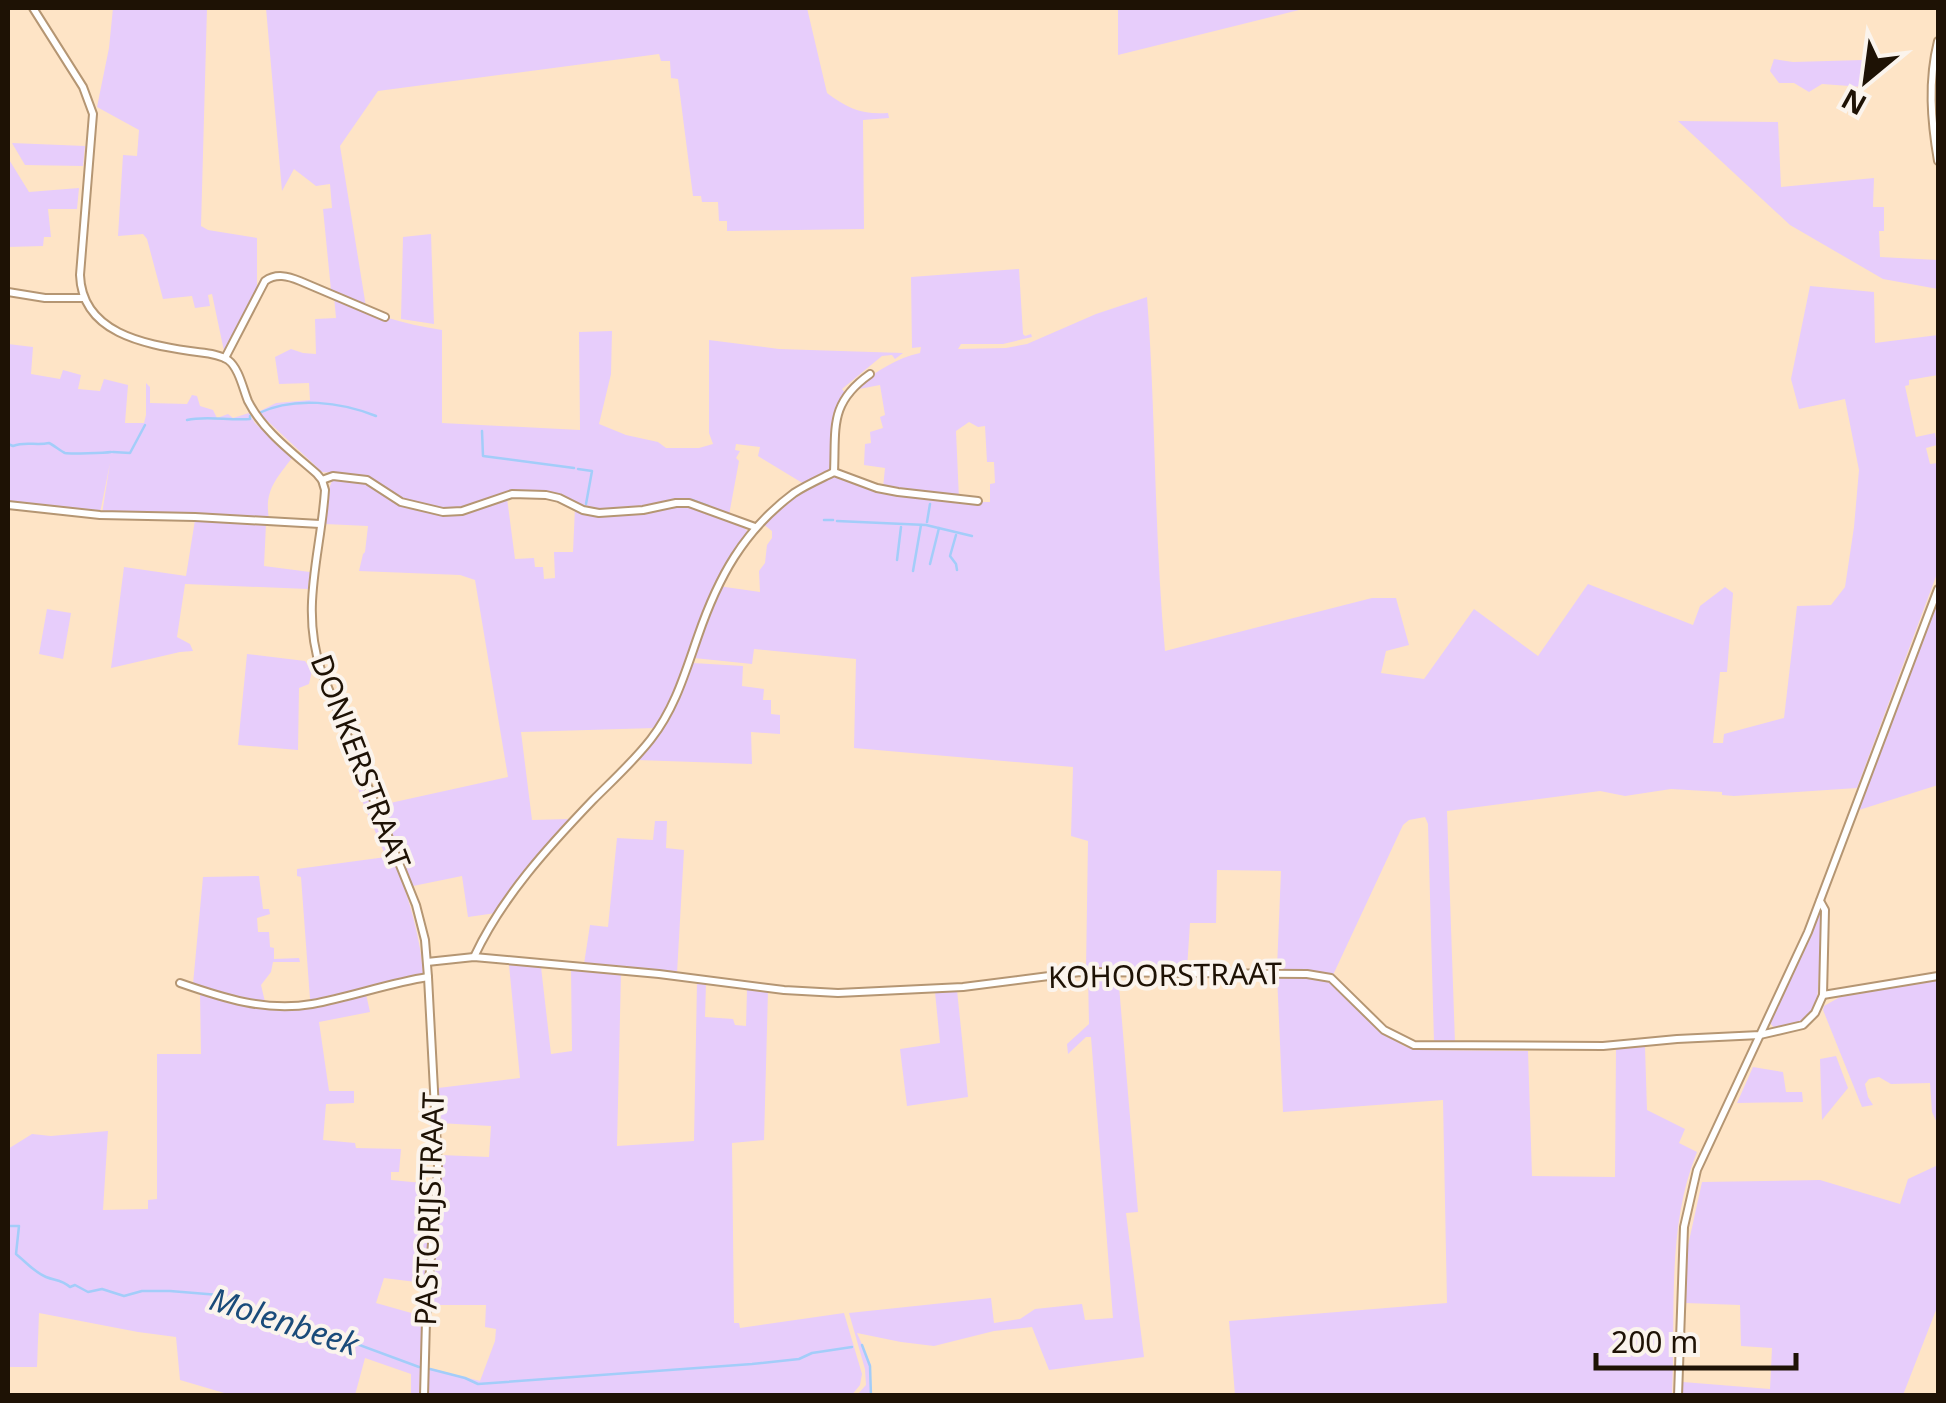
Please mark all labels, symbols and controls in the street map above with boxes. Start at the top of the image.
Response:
north arrow [1816,30,1916,130]
text: N [1834,81,1873,125]
street label: DONKERSTRAAT [302,648,421,875]
street label: KOHOORSTRAAT [1048,952,1283,997]
street label: PASTORIJSTRAAT [404,1091,453,1326]
water label: Molenbeek [205,1276,365,1365]
scale bar [1596,1308,1796,1370]
text: 200 m [1611,1321,1698,1362]

